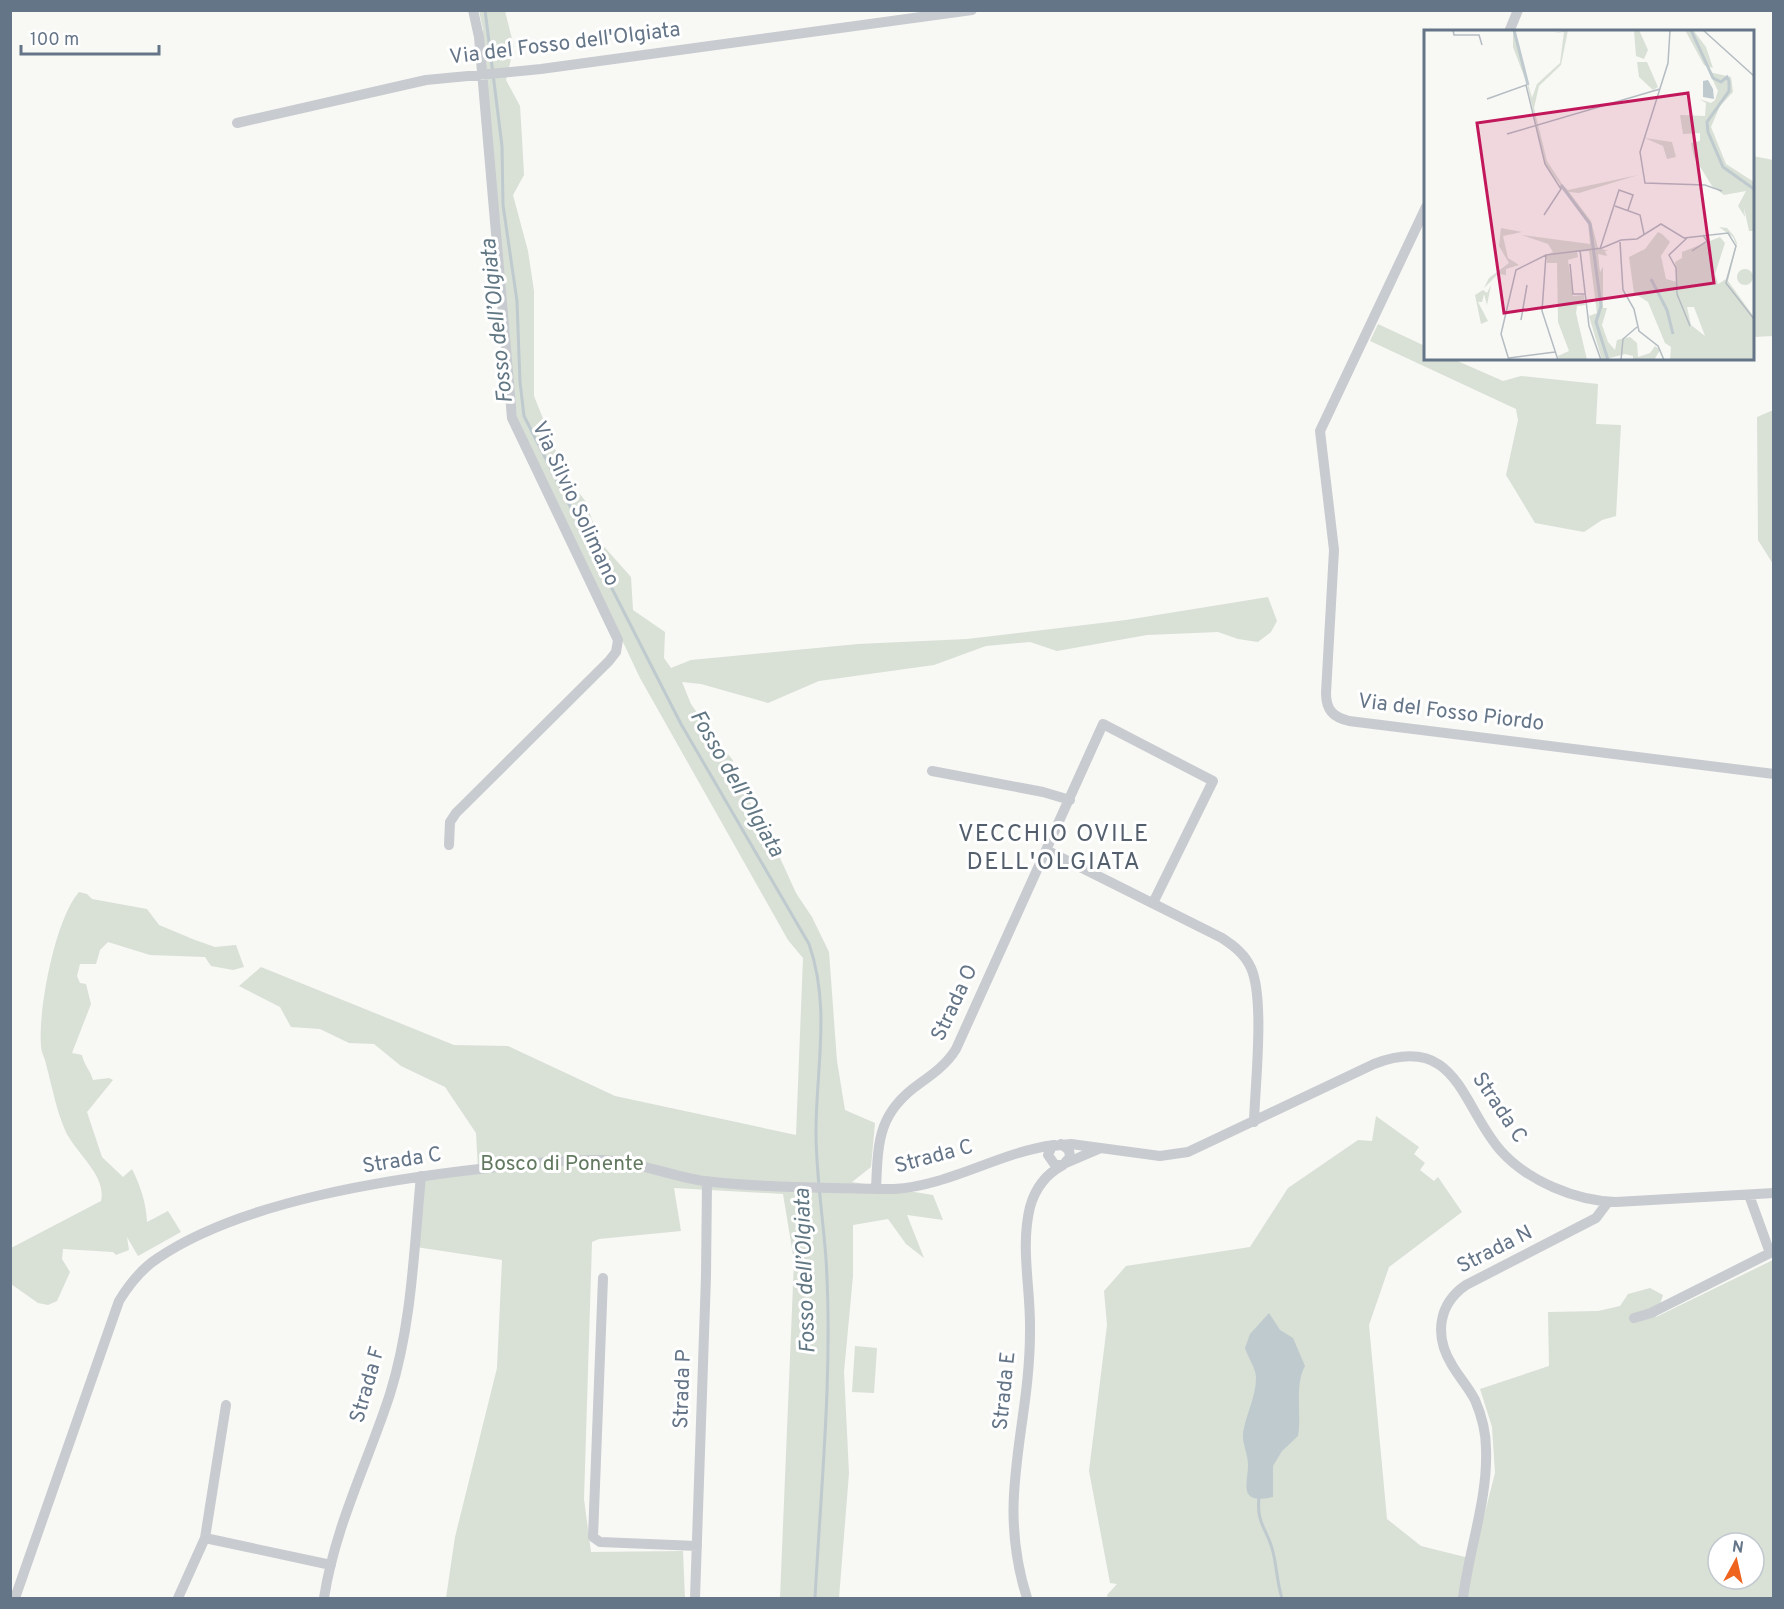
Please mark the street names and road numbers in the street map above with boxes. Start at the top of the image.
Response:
street label: Via del Fosso dell'Olgiata [448,16,682,72]
street label: Via Silvio Solimano [525,417,625,591]
street label: Via del Fosso Piordo [1356,688,1546,738]
street label: Strada O [926,960,984,1046]
street label: Strada C [1465,1067,1533,1149]
street label: Strada C [892,1134,976,1180]
street label: Strada C [360,1141,444,1181]
street label: Strada N [1453,1220,1537,1280]
street label: Strada F [344,1344,392,1426]
street label: Strada P [668,1349,698,1429]
street label: Strada E [987,1350,1023,1432]

